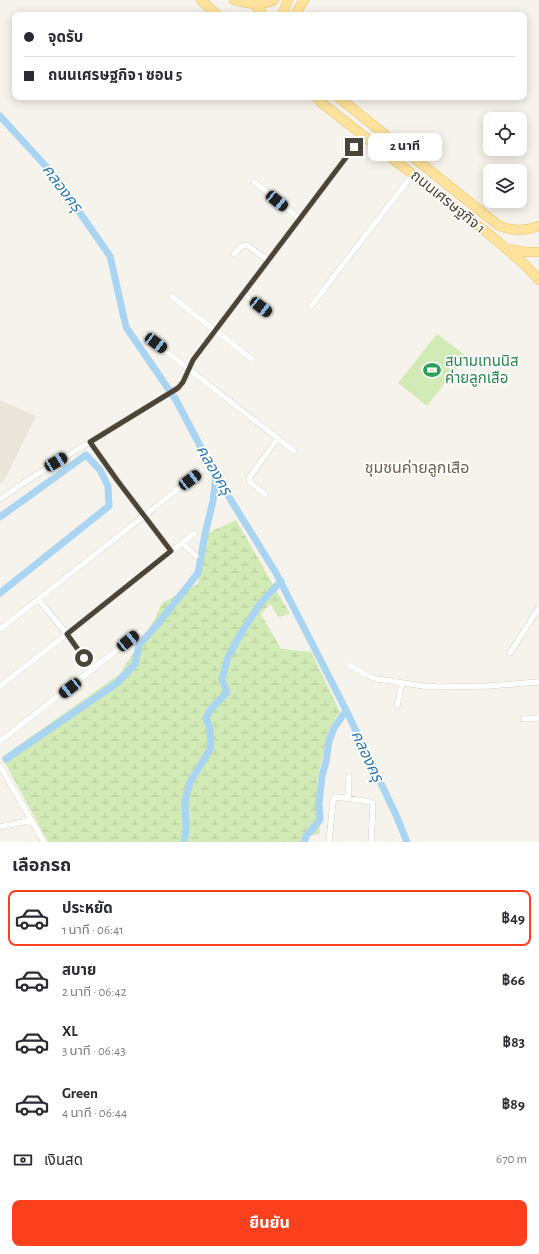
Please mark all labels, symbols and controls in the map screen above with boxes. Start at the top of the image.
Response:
text: จุดรับ [48,30,83,45]
text: ถนนเศรษฐกิจ 1 ซอน 5 [48,68,182,83]
map controls [483,112,527,208]
button: locate [483,112,527,156]
callout: 2 นาที [368,133,442,161]
route end [345,138,363,156]
text: 2 นาที [390,140,420,153]
water label: คลองครุ [38,161,85,217]
button: layers [483,164,527,208]
street label: ถนนเศรษฐกิจ 1 [408,168,488,236]
car [264,189,290,213]
car [248,295,274,319]
car [143,331,169,355]
place label: สนามเทนนิส ค่ายลูกเสือ [445,354,519,387]
sports icon: สนามเทนนิส ค่ายลูกเสือ [422,360,442,380]
water label: คลองครุ [192,442,235,500]
car [43,451,69,473]
district label: ชุมชนค่ายลูกเสือ [365,459,469,477]
car [177,468,203,492]
car [115,629,141,653]
route start [75,649,93,667]
car [57,676,83,700]
water label: คลองครุ [346,728,386,786]
text: เลือกรถ [12,857,71,875]
icon: car [14,900,50,936]
text: ประหยัด [62,901,113,916]
text: ฿49 [501,911,525,926]
text: 1 นาที · 06:41 [62,924,124,937]
icon: car [14,962,50,998]
text: สบาย [62,963,96,978]
text: ฿66 [502,973,525,988]
text: 2 นาที · 06:42 [62,986,127,999]
icon: car [14,1024,50,1060]
text: XL [62,1024,78,1039]
text: ฿83 [502,1035,525,1050]
text: 3 นาที · 06:43 [62,1045,126,1058]
icon: car [14,1086,50,1122]
text: Green [62,1086,98,1101]
text: ฿89 [502,1097,525,1112]
text: 4 นาที · 06:44 [62,1107,127,1120]
icon: cash [12,1149,34,1171]
text: เงินสด [44,1153,83,1168]
text: 670 m [496,1153,527,1166]
button: ยืนยัน [12,1200,527,1246]

